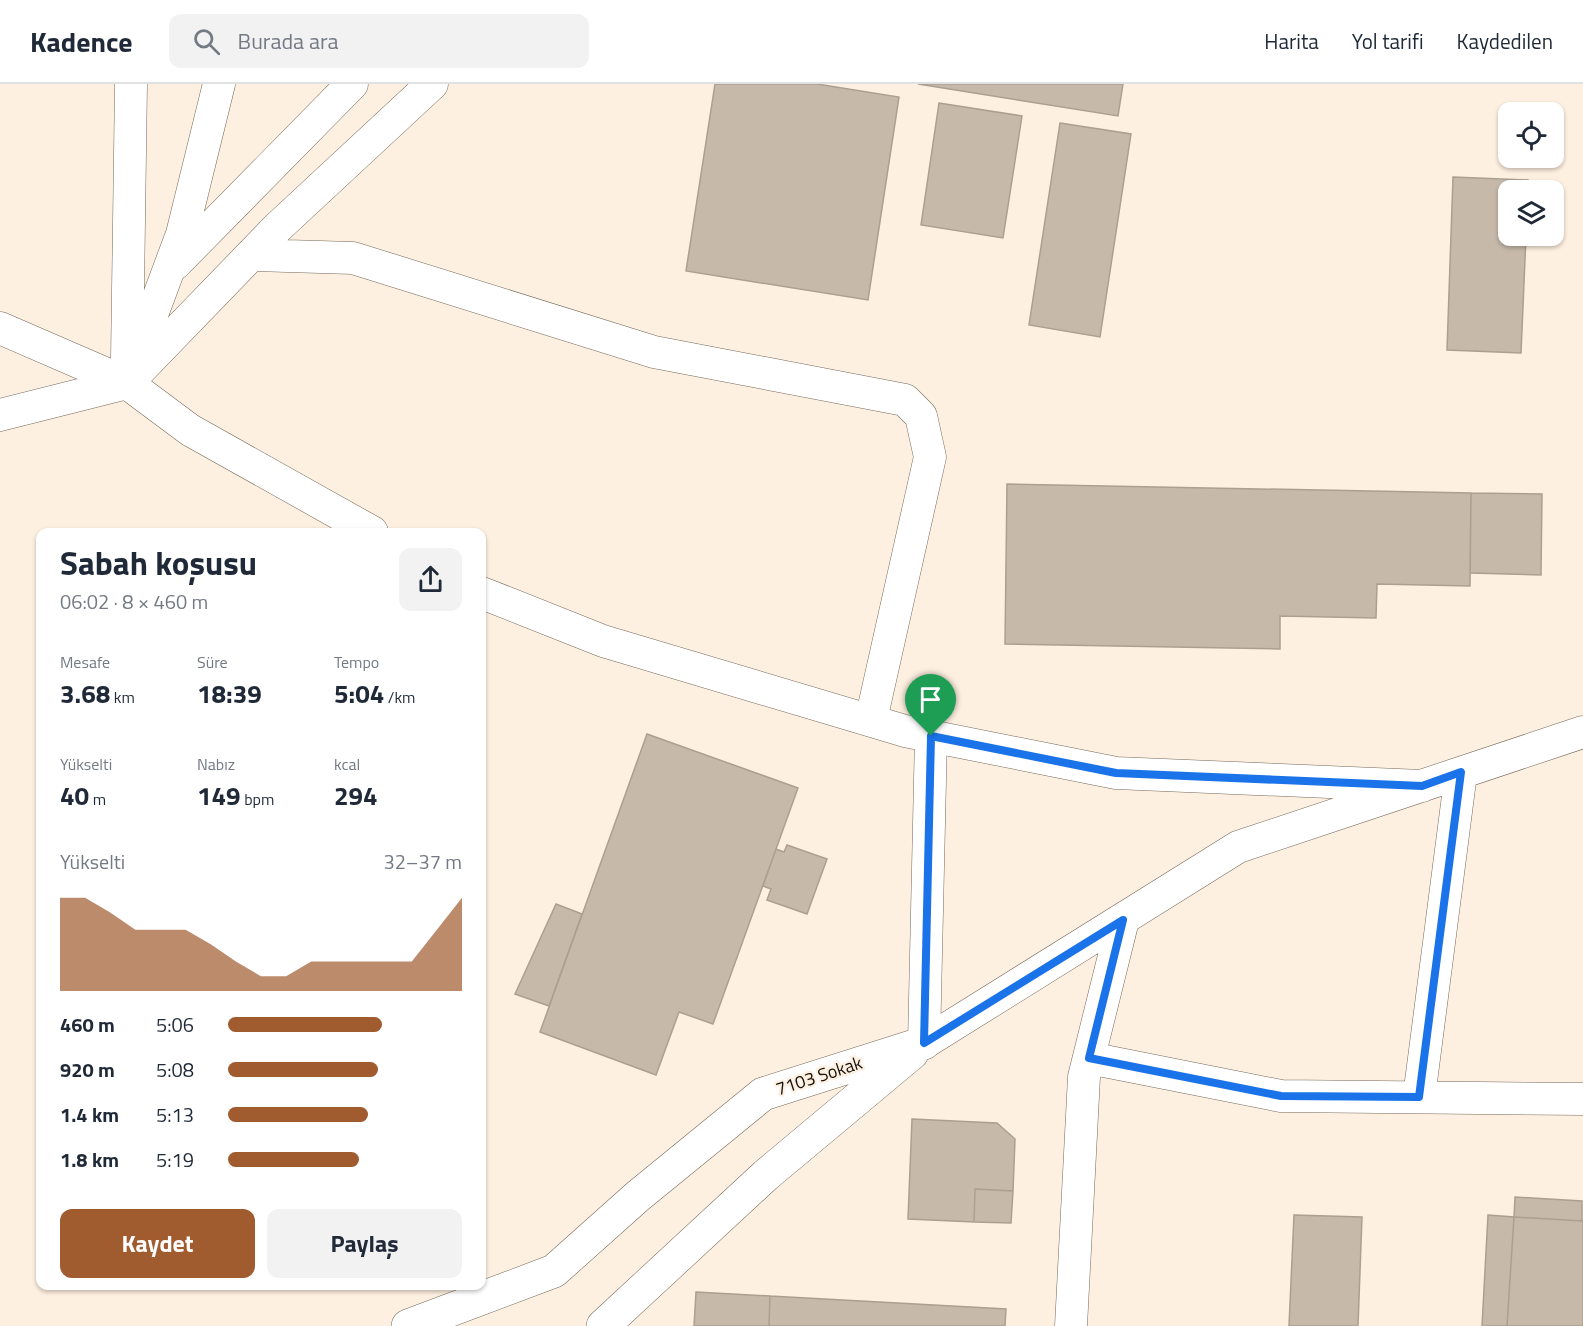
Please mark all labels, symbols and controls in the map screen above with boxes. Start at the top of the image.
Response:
search box [169,14,589,68]
text: Kadence [30,20,133,63]
text: Burada ara [238,24,339,58]
icon: search [190,25,223,58]
text: Harita [1264,25,1319,57]
text: Yol tarifi [1352,25,1424,57]
text: Kaydedilen [1457,25,1553,57]
map controls [1498,102,1564,246]
button: locate [1498,102,1564,168]
button: layers [1498,180,1564,246]
text: Sabah koşusu [60,538,257,588]
button: share [399,548,462,611]
text: 06:02 · 8 × 460 m [60,586,208,617]
text: Mesafe [60,650,110,674]
text: Süre [197,650,228,674]
text: Tempo [334,650,379,674]
text: 3.68 [60,674,110,713]
text: 18:39 [197,674,262,713]
text: 5:04 [334,674,384,713]
pin [905,674,956,736]
icon: arrive [914,683,947,716]
text: km [110,685,135,709]
text: /km [384,685,416,709]
text: Yükselti [60,752,112,776]
text: Nabız [197,752,235,776]
text: kcal [334,752,360,776]
text: 40 [60,776,89,815]
text: 149 [197,776,241,815]
text: 294 [334,776,378,815]
text: m [89,787,106,811]
text: bpm [241,787,274,811]
text: Yükselti [60,846,125,877]
text: 32–37 m [383,846,462,877]
text: 460 m [60,1009,115,1040]
text: 5:06 [156,1009,194,1040]
street label: 7103 Sokak [772,1049,866,1102]
text: 920 m [60,1054,115,1085]
text: 5:08 [156,1054,194,1085]
text: 1.4 km [60,1099,119,1130]
text: 5:13 [156,1099,194,1130]
text: 1.8 km [60,1144,119,1175]
text: 5:19 [156,1144,194,1175]
button: Kaydet [60,1209,255,1278]
button: Paylaş [267,1209,462,1278]

